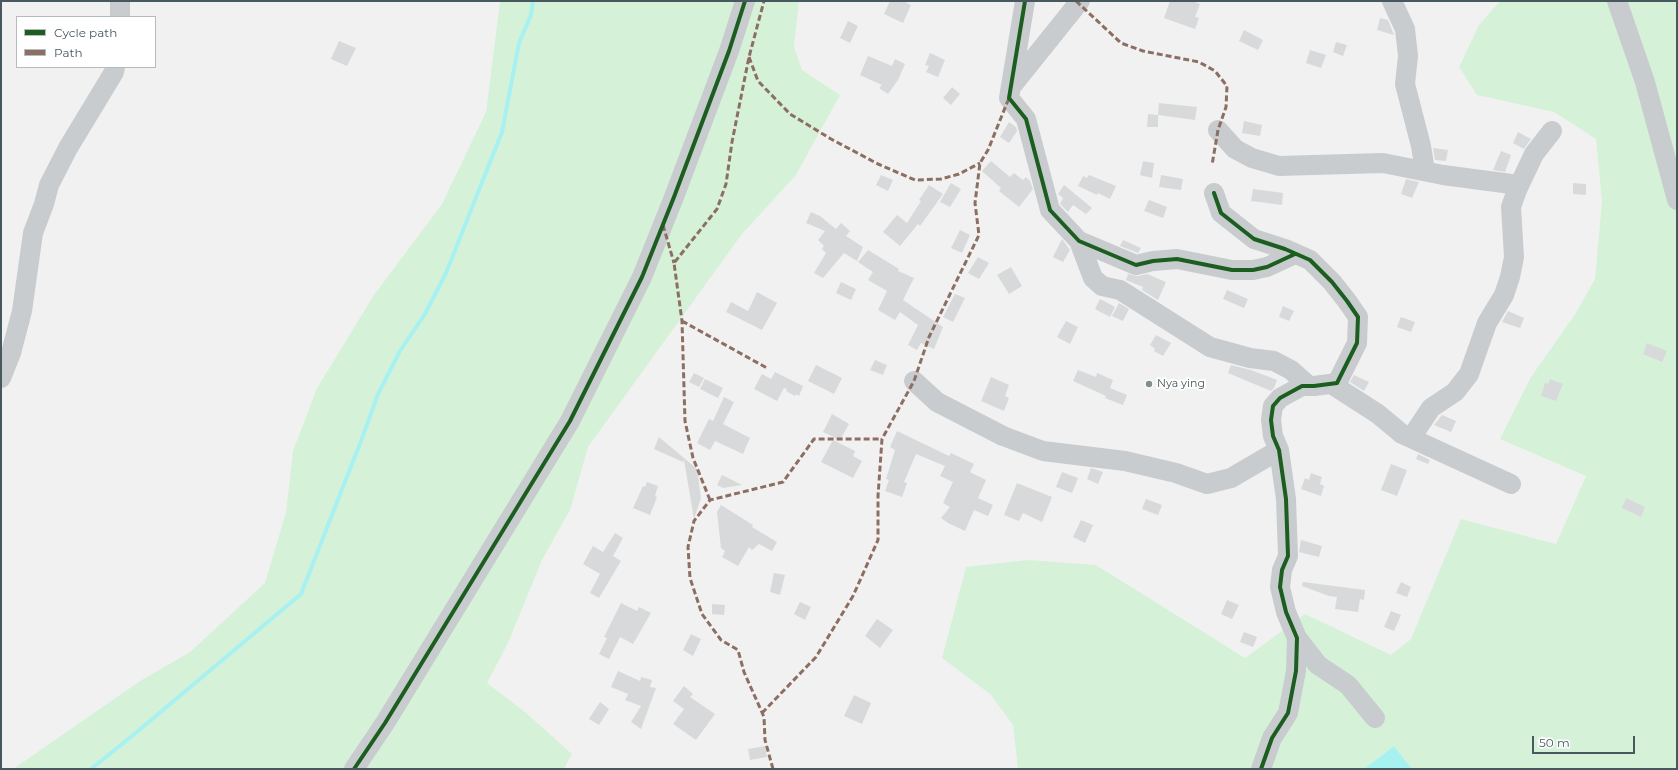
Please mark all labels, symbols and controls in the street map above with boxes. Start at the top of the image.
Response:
legend [16,16,156,68]
text: Cycle path [54,25,117,40]
text: Path [54,45,83,60]
place label: Nya ying [1157,377,1205,391]
marker: Nya ying [1144,379,1154,389]
scale bar [1534,728,1637,754]
text: 50 m [1539,735,1570,750]

